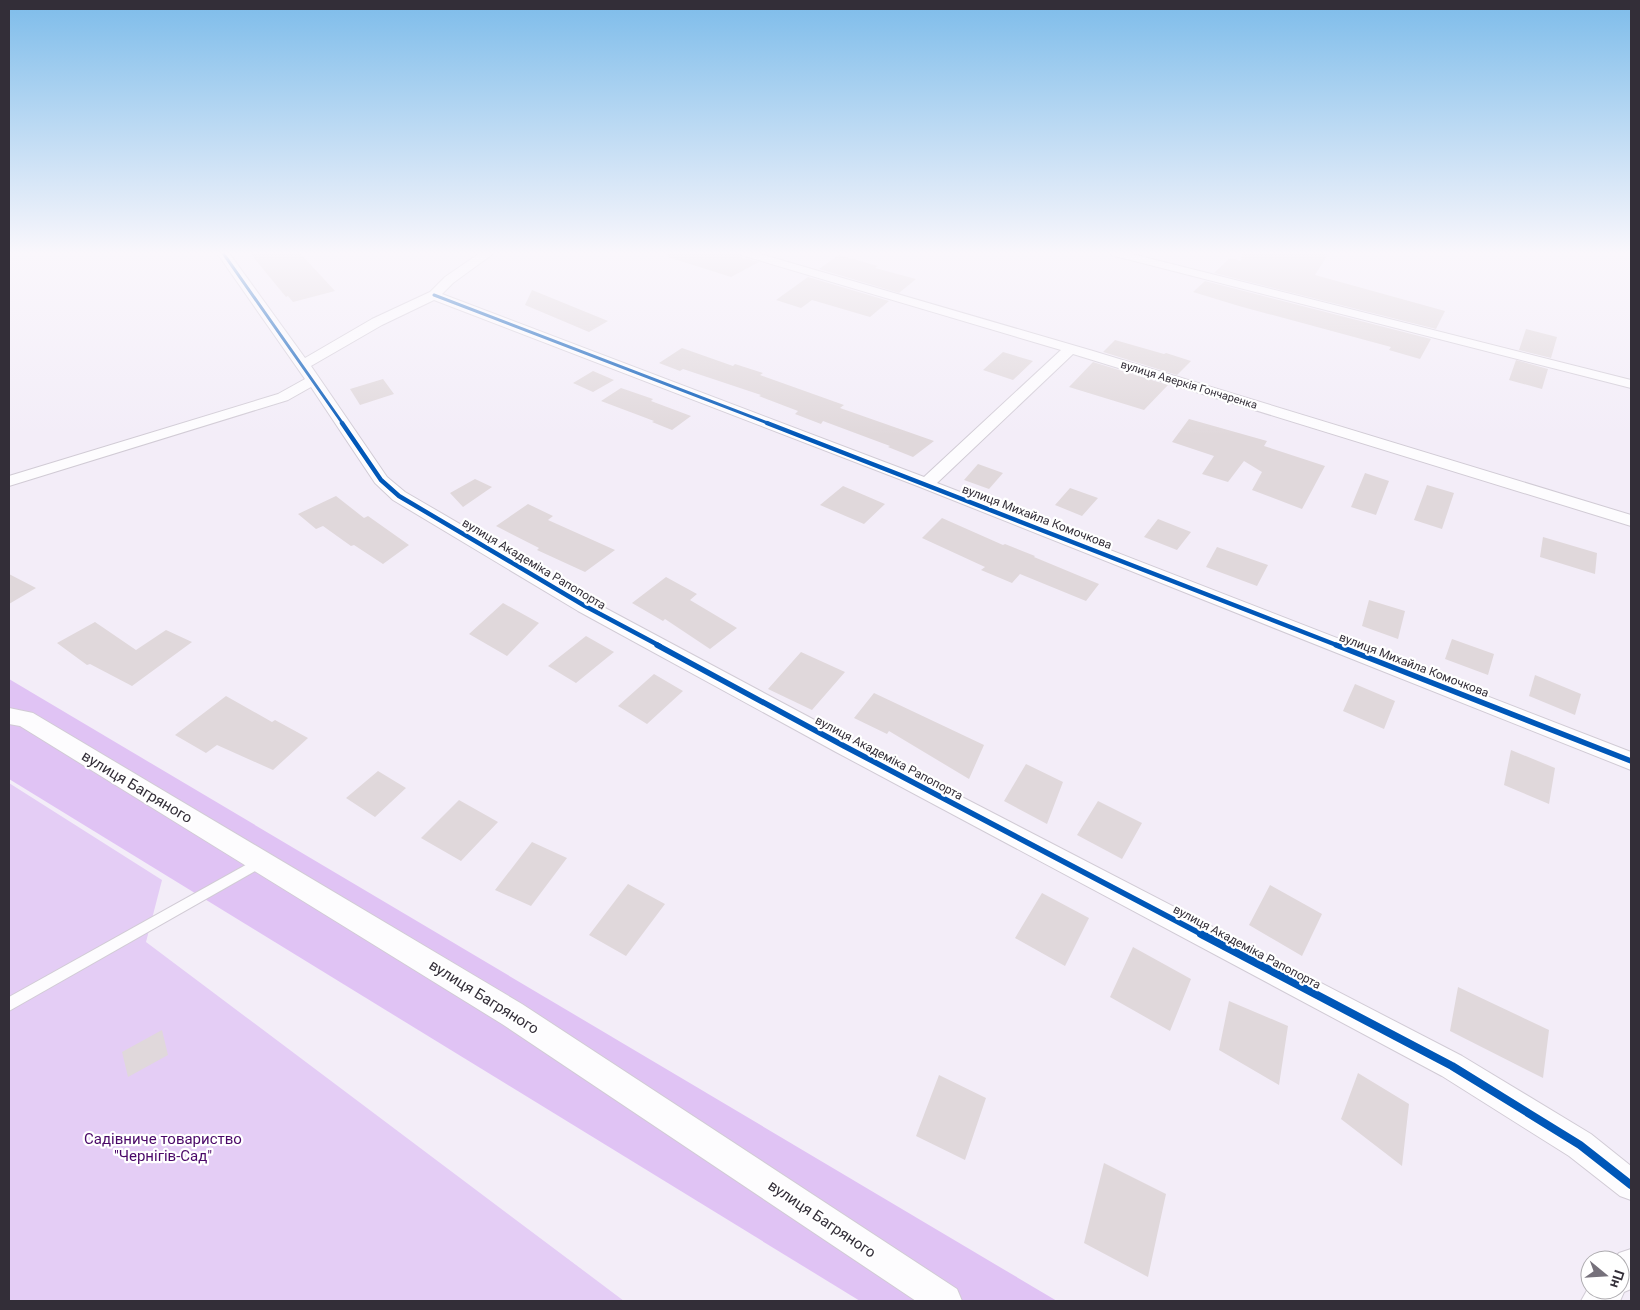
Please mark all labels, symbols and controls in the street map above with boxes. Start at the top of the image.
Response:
street label: вулиця Аверкія Гончаренка [1119,358,1259,412]
street label: вулиця Михайла Комочкова [960,482,1114,552]
street label: вулиця Академіка Рапопорта [460,515,608,613]
street label: вулиця Михайла Комочкова [1337,630,1491,700]
street label: вулиця Академіка Рапопорта [813,713,965,803]
street label: вулиця Багряного [78,747,196,827]
street label: вулиця Академіка Рапопорта [1171,902,1323,992]
street label: вулиця Багряного [426,956,542,1038]
park label: Садівниче товариство "Чернігів-Сад" [84,1130,242,1165]
street label: вулиця Багряного [765,1176,879,1262]
north arrow [1580,1250,1630,1300]
text: Пн [1607,1268,1628,1290]

